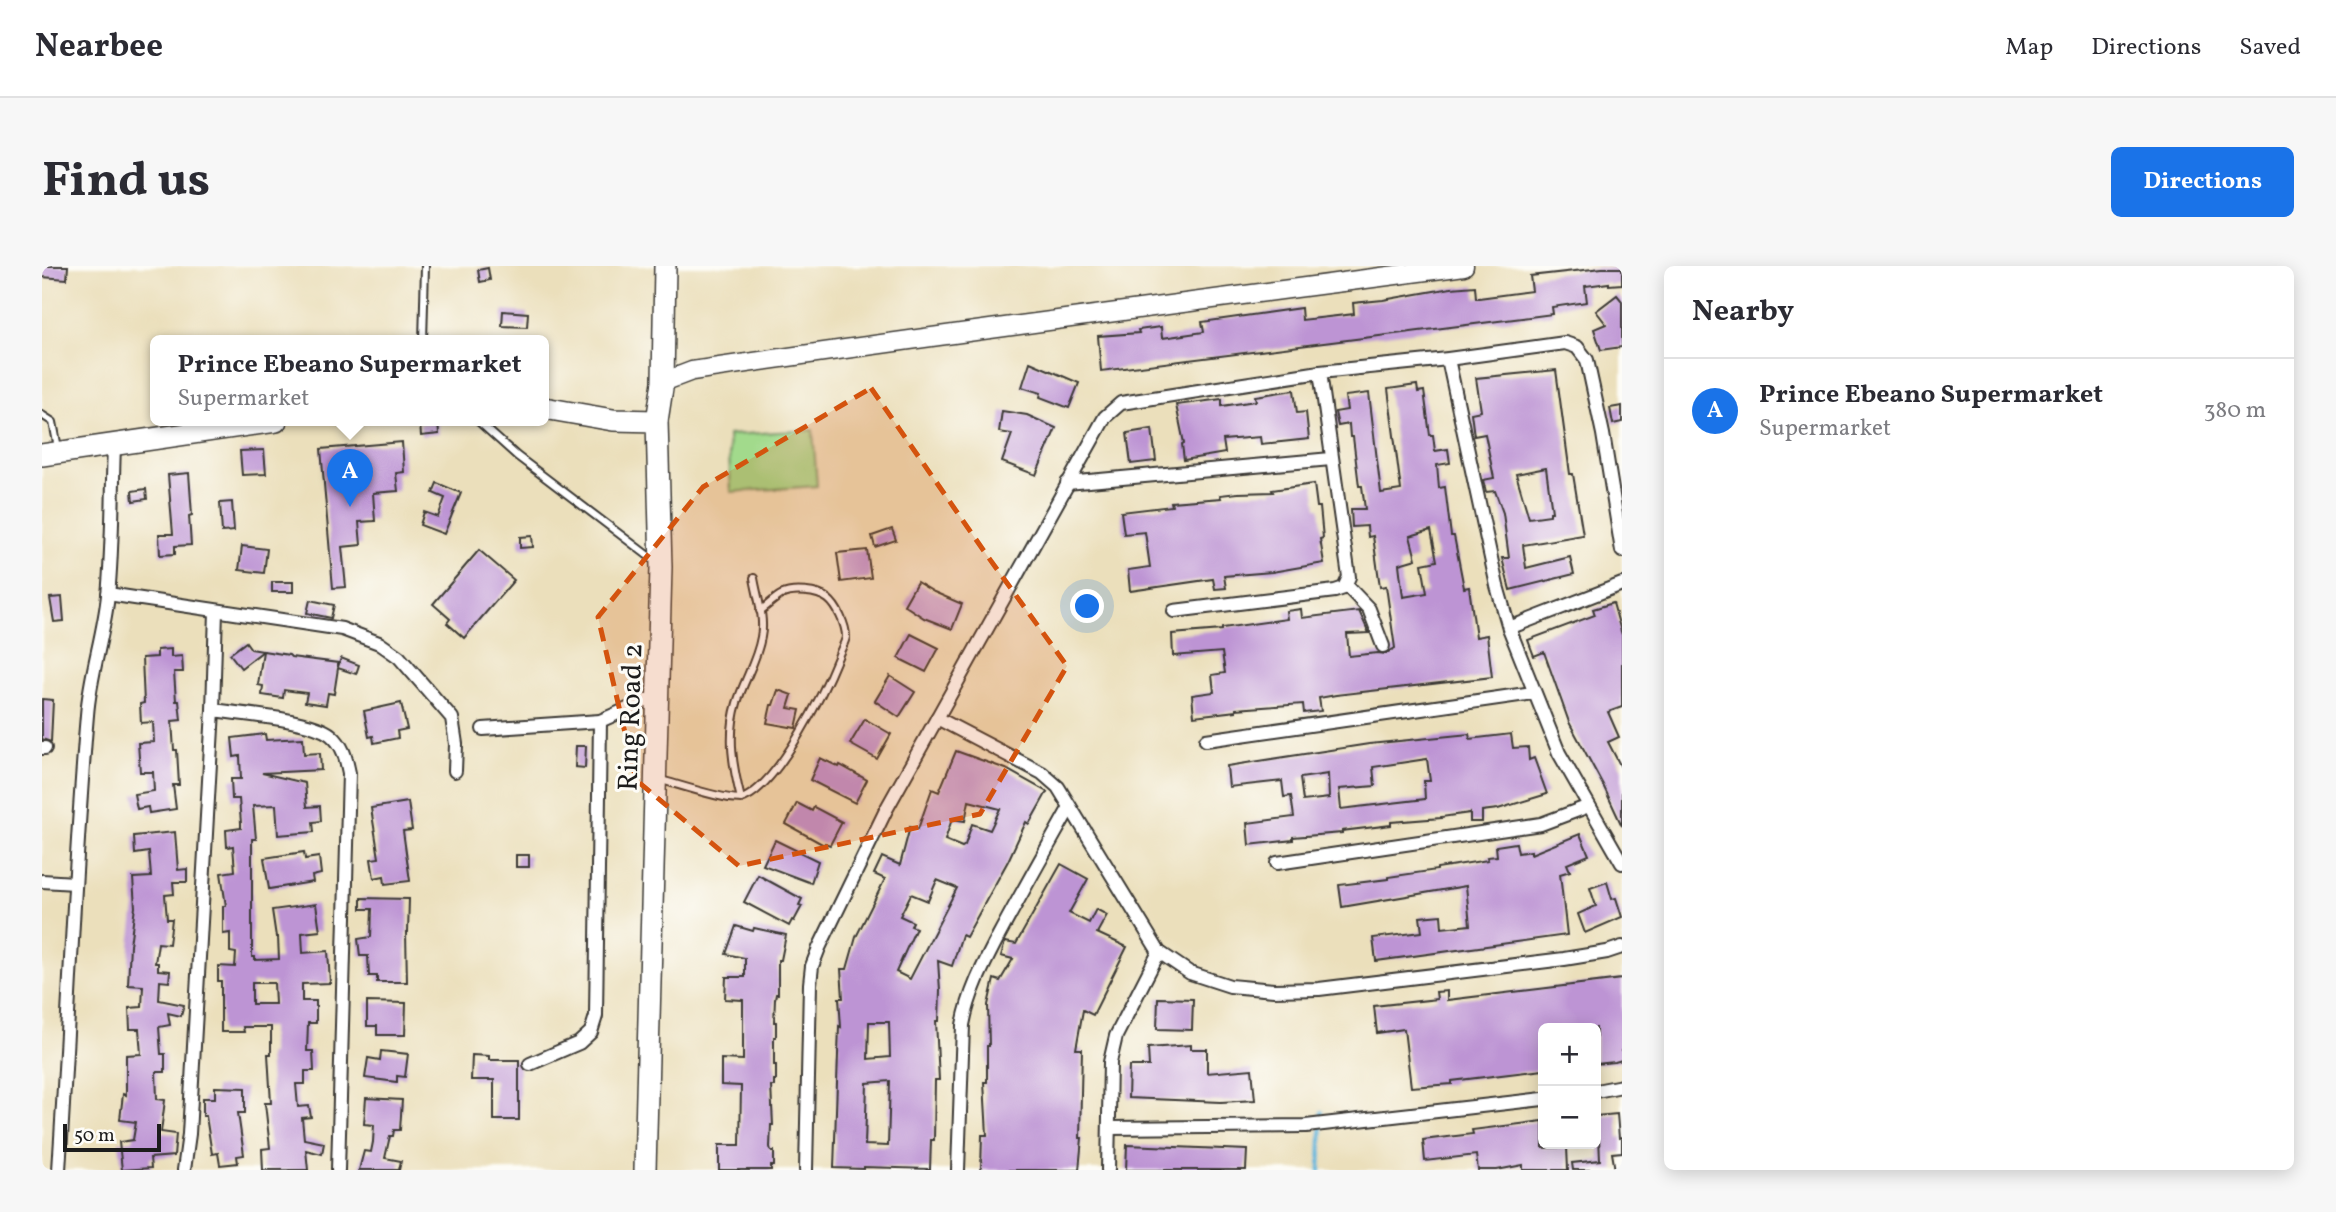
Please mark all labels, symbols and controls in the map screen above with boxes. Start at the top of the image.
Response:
text: Nearbee [35,25,163,71]
text: Map [2005,31,2053,65]
text: Directions [2091,31,2201,65]
text: Saved [2239,31,2301,65]
button: Directions [2111,147,2294,217]
text: Find us [42,148,210,217]
text: Nearby [1692,291,1794,333]
popup [150,335,549,426]
text: Prince Ebeano Supermarket [177,347,522,383]
text: Prince Ebeano Supermarket [1759,377,2103,413]
text: Supermarket [177,383,309,415]
text: A [1707,395,1723,427]
text: 380 m [2204,395,2266,427]
text: Supermarket [1759,413,1891,445]
pin: A [327,449,373,507]
your location [1070,589,1104,623]
street label: Ring Road 2 [609,642,654,792]
map controls [1538,1023,1601,1149]
button: + [1538,1023,1601,1086]
button: − [1538,1086,1601,1149]
scale bar [63,1121,161,1153]
text: 50 m [74,1123,115,1149]

